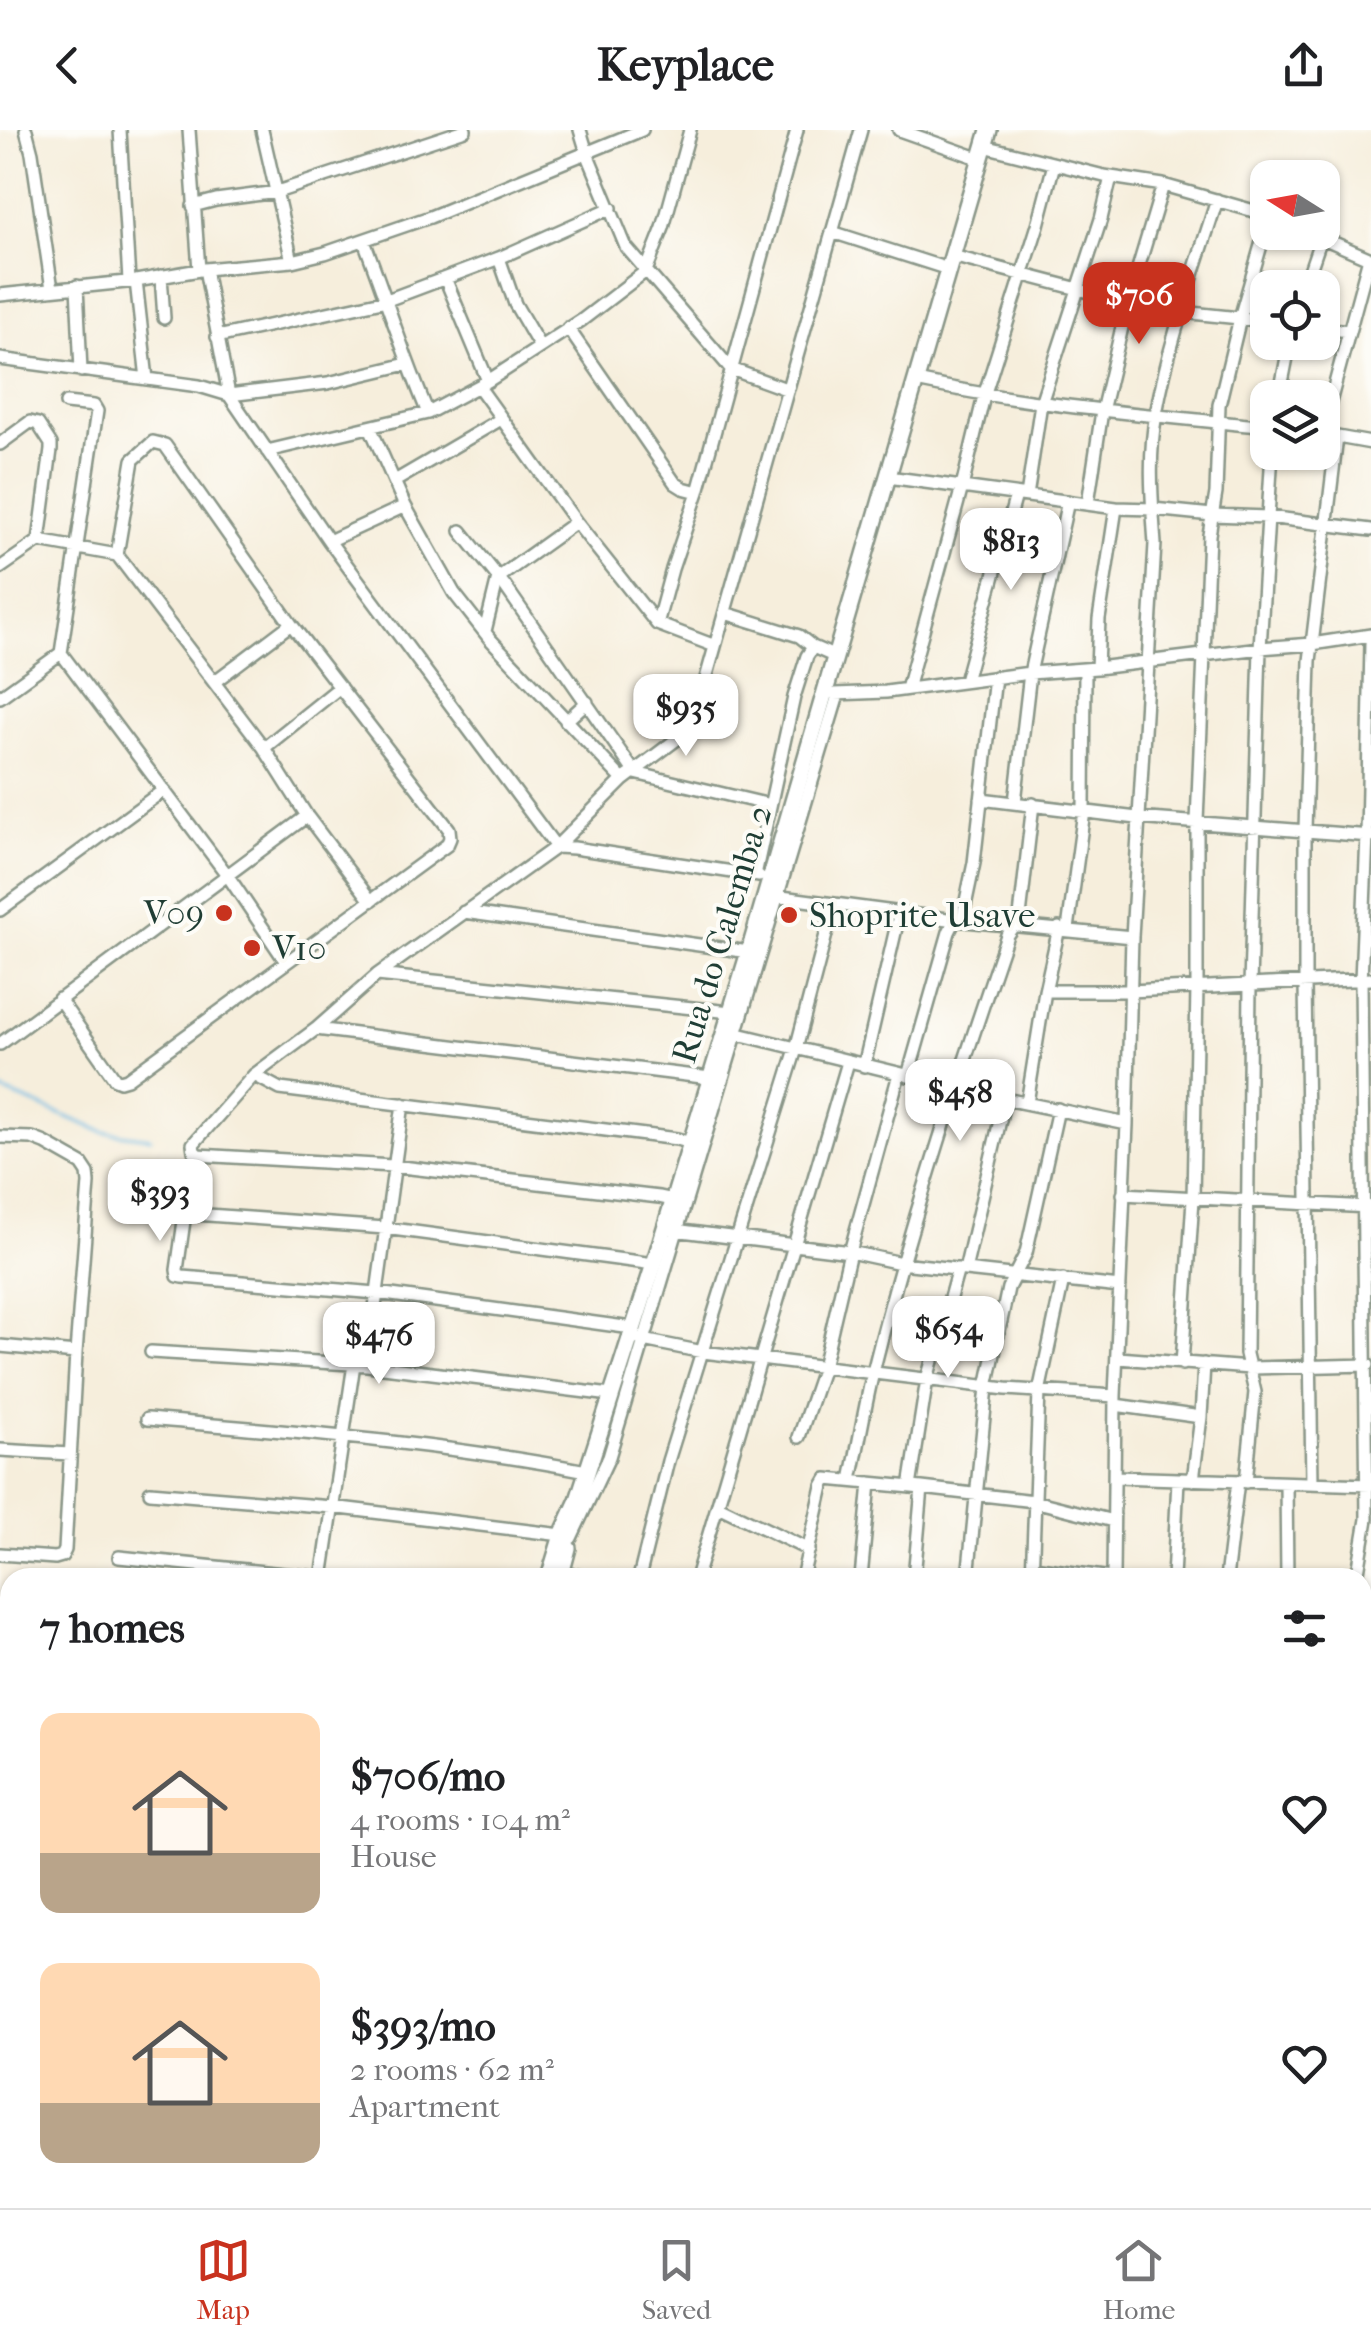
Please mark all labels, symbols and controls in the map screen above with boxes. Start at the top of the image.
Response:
icon: back [40,38,95,93]
icon: share [1276,38,1331,93]
text: Keyplace [597,39,774,92]
north arrow [1250,160,1340,250]
map controls [1250,160,1340,470]
pin: $706 [1080,262,1198,347]
button: locate [1250,270,1340,360]
text: $706 [1105,276,1173,313]
button: layers [1250,380,1340,470]
pin: $813 [952,508,1070,593]
text: $813 [982,522,1040,559]
pin: $935 [627,674,745,759]
text: $935 [655,688,717,725]
street label: Rua do Calemba 2 [663,800,781,1068]
place label: V09 [142,893,204,934]
place label: Shoprite Usave [809,895,1035,936]
marker: V09 [213,902,235,924]
marker: Shoprite Usave [778,904,800,926]
place label: V10 [271,928,326,969]
marker: V10 [241,937,263,959]
pin: $458 [901,1059,1019,1144]
text: $458 [927,1073,993,1110]
pin: $393 [101,1159,219,1244]
text: $393 [130,1173,190,1210]
pin: $654 [889,1296,1007,1381]
pin: $476 [320,1302,438,1387]
text: $654 [914,1310,982,1347]
text: $476 [345,1316,413,1353]
icon: filters [1277,1601,1332,1656]
text: 7 homes [40,1604,185,1653]
text: $706/mo [350,1752,505,1801]
icon: home [120,1753,240,1873]
icon: heart [1277,1786,1332,1841]
text: 4 rooms · 104 m² [350,1801,570,1838]
text: House [350,1838,437,1875]
text: $393/mo [350,2002,496,2051]
icon: home [120,2003,240,2123]
icon: heart [1277,2036,1332,2091]
text: 2 rooms · 62 m² [350,2051,554,2088]
text: Apartment [350,2088,500,2125]
tab: Map [196,2233,251,2326]
tab: Saved [642,2233,711,2326]
tab: Home [1103,2233,1175,2326]

